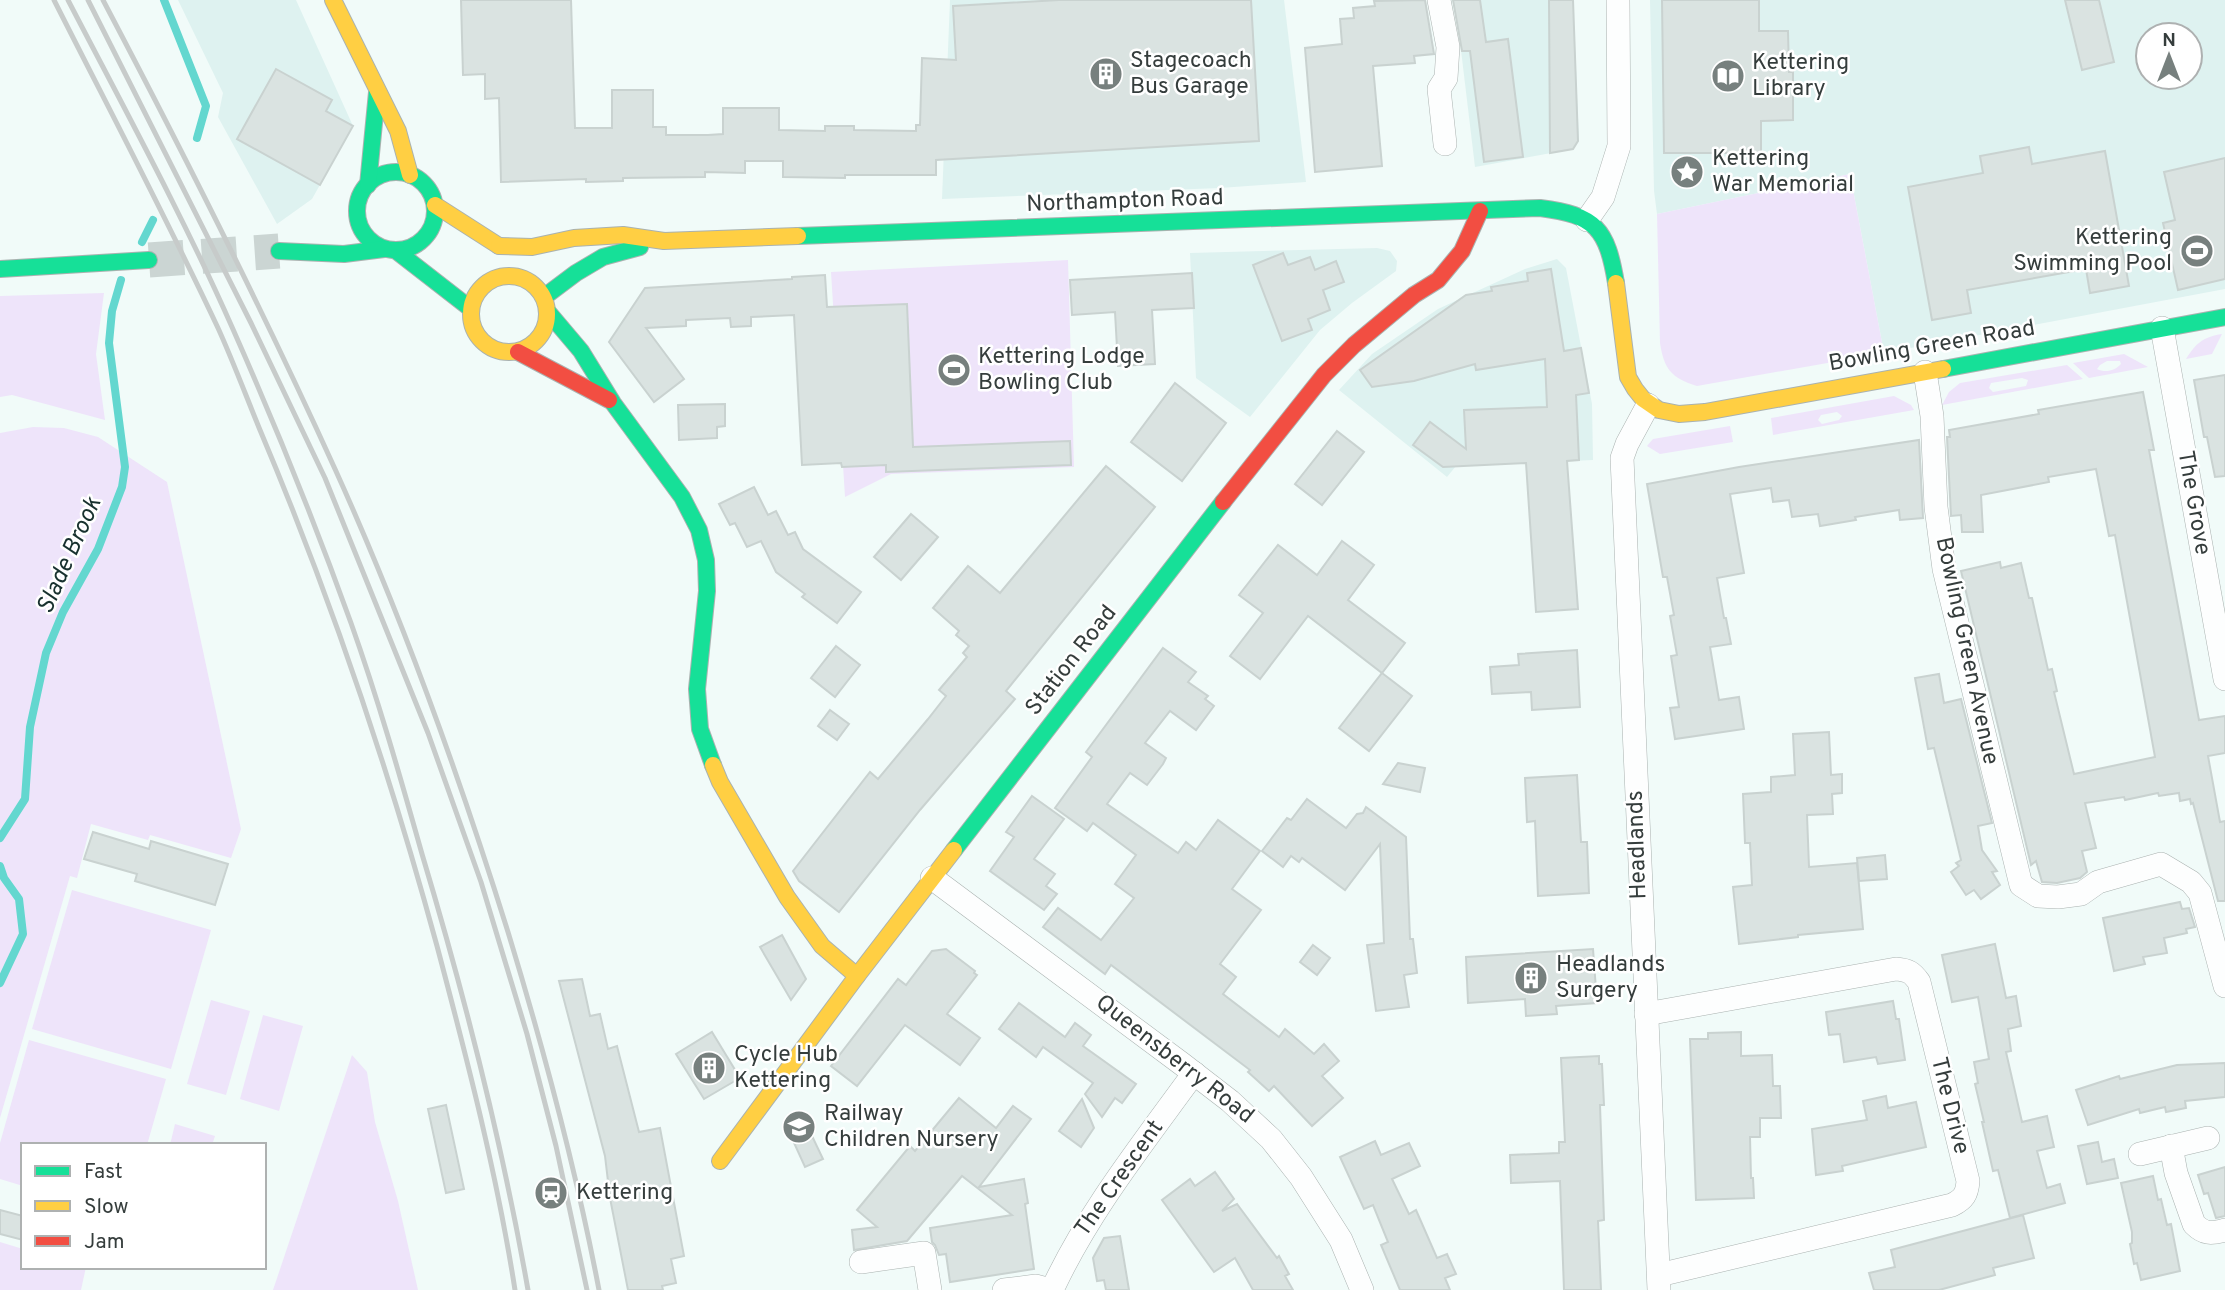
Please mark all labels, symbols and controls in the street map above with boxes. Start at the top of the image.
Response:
north arrow [2134,21,2204,91]
text: N [2162,29,2176,53]
place label: Stagecoach Bus Garage [1130,47,1252,102]
place label: Kettering Library [1752,49,1849,104]
building icon: Stagecoach Bus Garage [1087,55,1125,93]
library icon: Kettering Library [1709,57,1747,95]
place label: Kettering War Memorial [1712,145,1854,200]
place icon: Kettering War Memorial [1668,153,1706,191]
street label: Northampton Road [1026,184,1224,220]
place label: Kettering Swimming Pool [2013,224,2172,279]
sports icon: Kettering Swimming Pool [2178,232,2216,270]
street label: Bowling Green Road [1827,315,2037,379]
place label: Kettering Lodge Bowling Club [978,343,1145,398]
sports icon: Kettering Lodge Bowling Club [935,351,973,389]
street label: The Grove [2170,449,2216,557]
water label: Slade Brook [31,492,109,619]
street label: Bowling Green Avenue [1928,535,2004,767]
street label: Station Road [1020,600,1124,722]
street label: Headlands [1622,790,1654,900]
place label: Headlands Surgery [1556,951,1665,1006]
building icon: Headlands Surgery [1512,959,1550,997]
street label: Queensberry Road [1089,989,1259,1131]
place label: Cycle Hub Kettering [734,1041,838,1096]
building icon: Cycle Hub Kettering [690,1049,728,1087]
street label: The Drive [1923,1054,1975,1158]
place label: Railway Children Nursery [824,1100,999,1155]
school or university icon: Railway Children Nursery [780,1108,818,1146]
street label: The Crescent [1069,1115,1171,1243]
legend [21,1143,266,1269]
text: Fast [84,1159,123,1186]
station icon: Kettering [532,1174,570,1212]
place label: Kettering [576,1179,673,1208]
text: Slow [84,1194,129,1221]
text: Jam [84,1229,125,1256]

